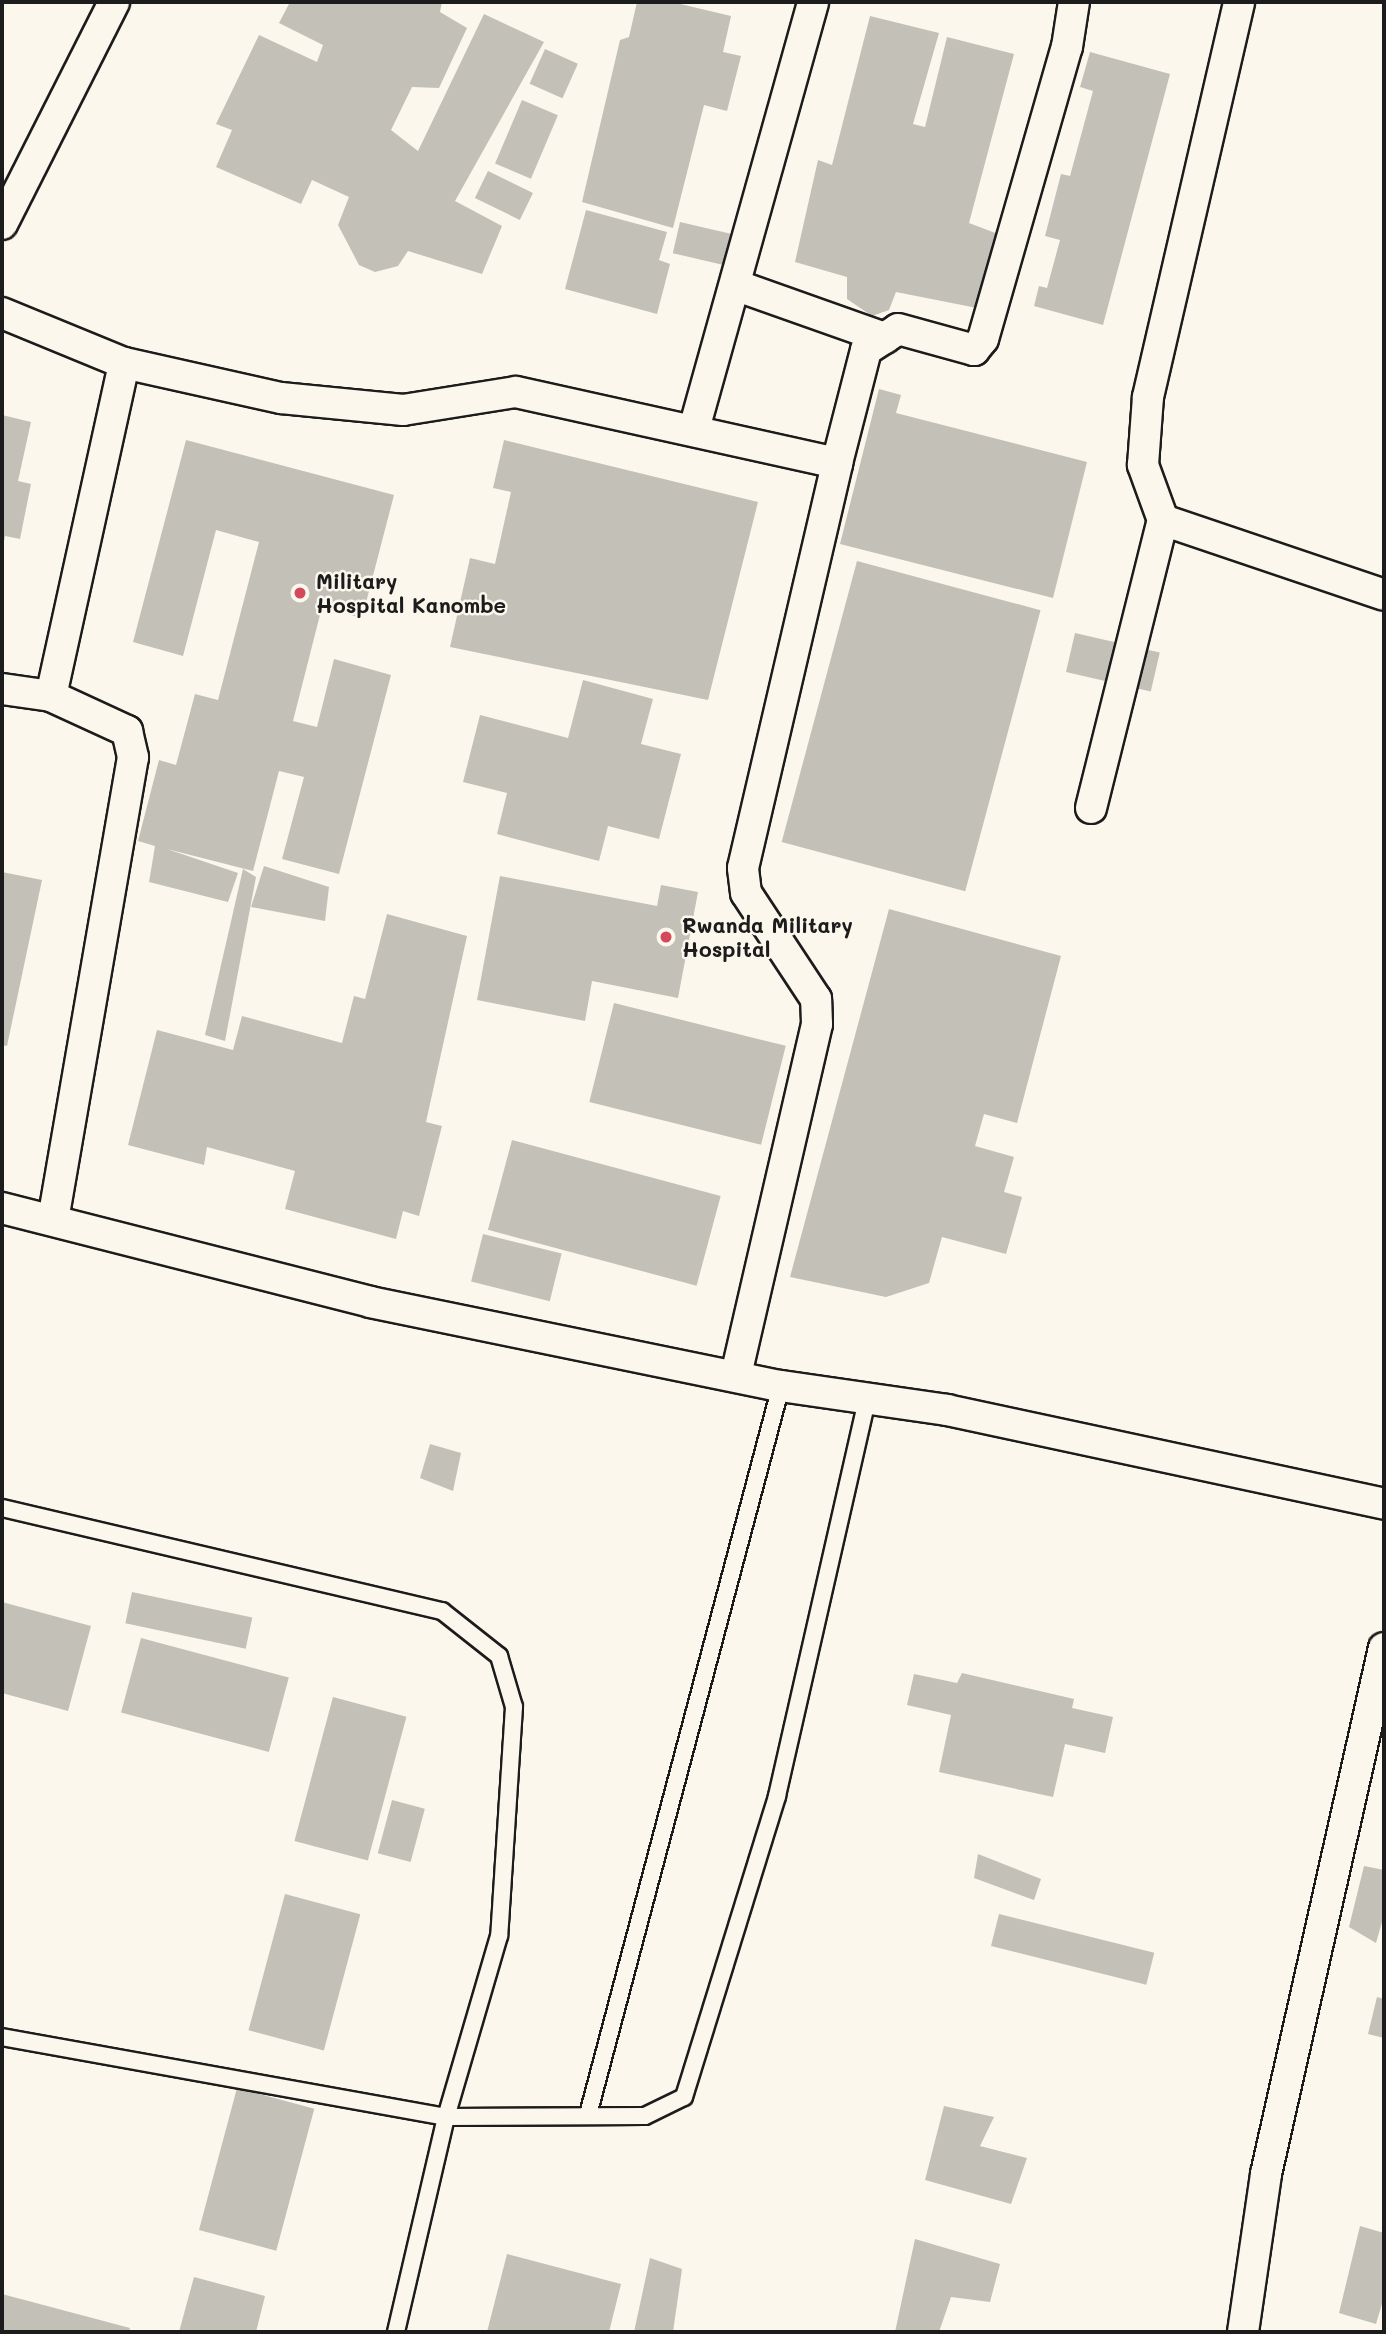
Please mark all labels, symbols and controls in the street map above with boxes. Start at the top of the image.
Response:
place label: Military Hospital Kanombe [316,568,506,618]
marker: Military Hospital Kanombe [290,583,310,603]
place label: Rwanda Military Hospital [682,912,853,962]
marker: Rwanda Military Hospital [656,927,676,947]

